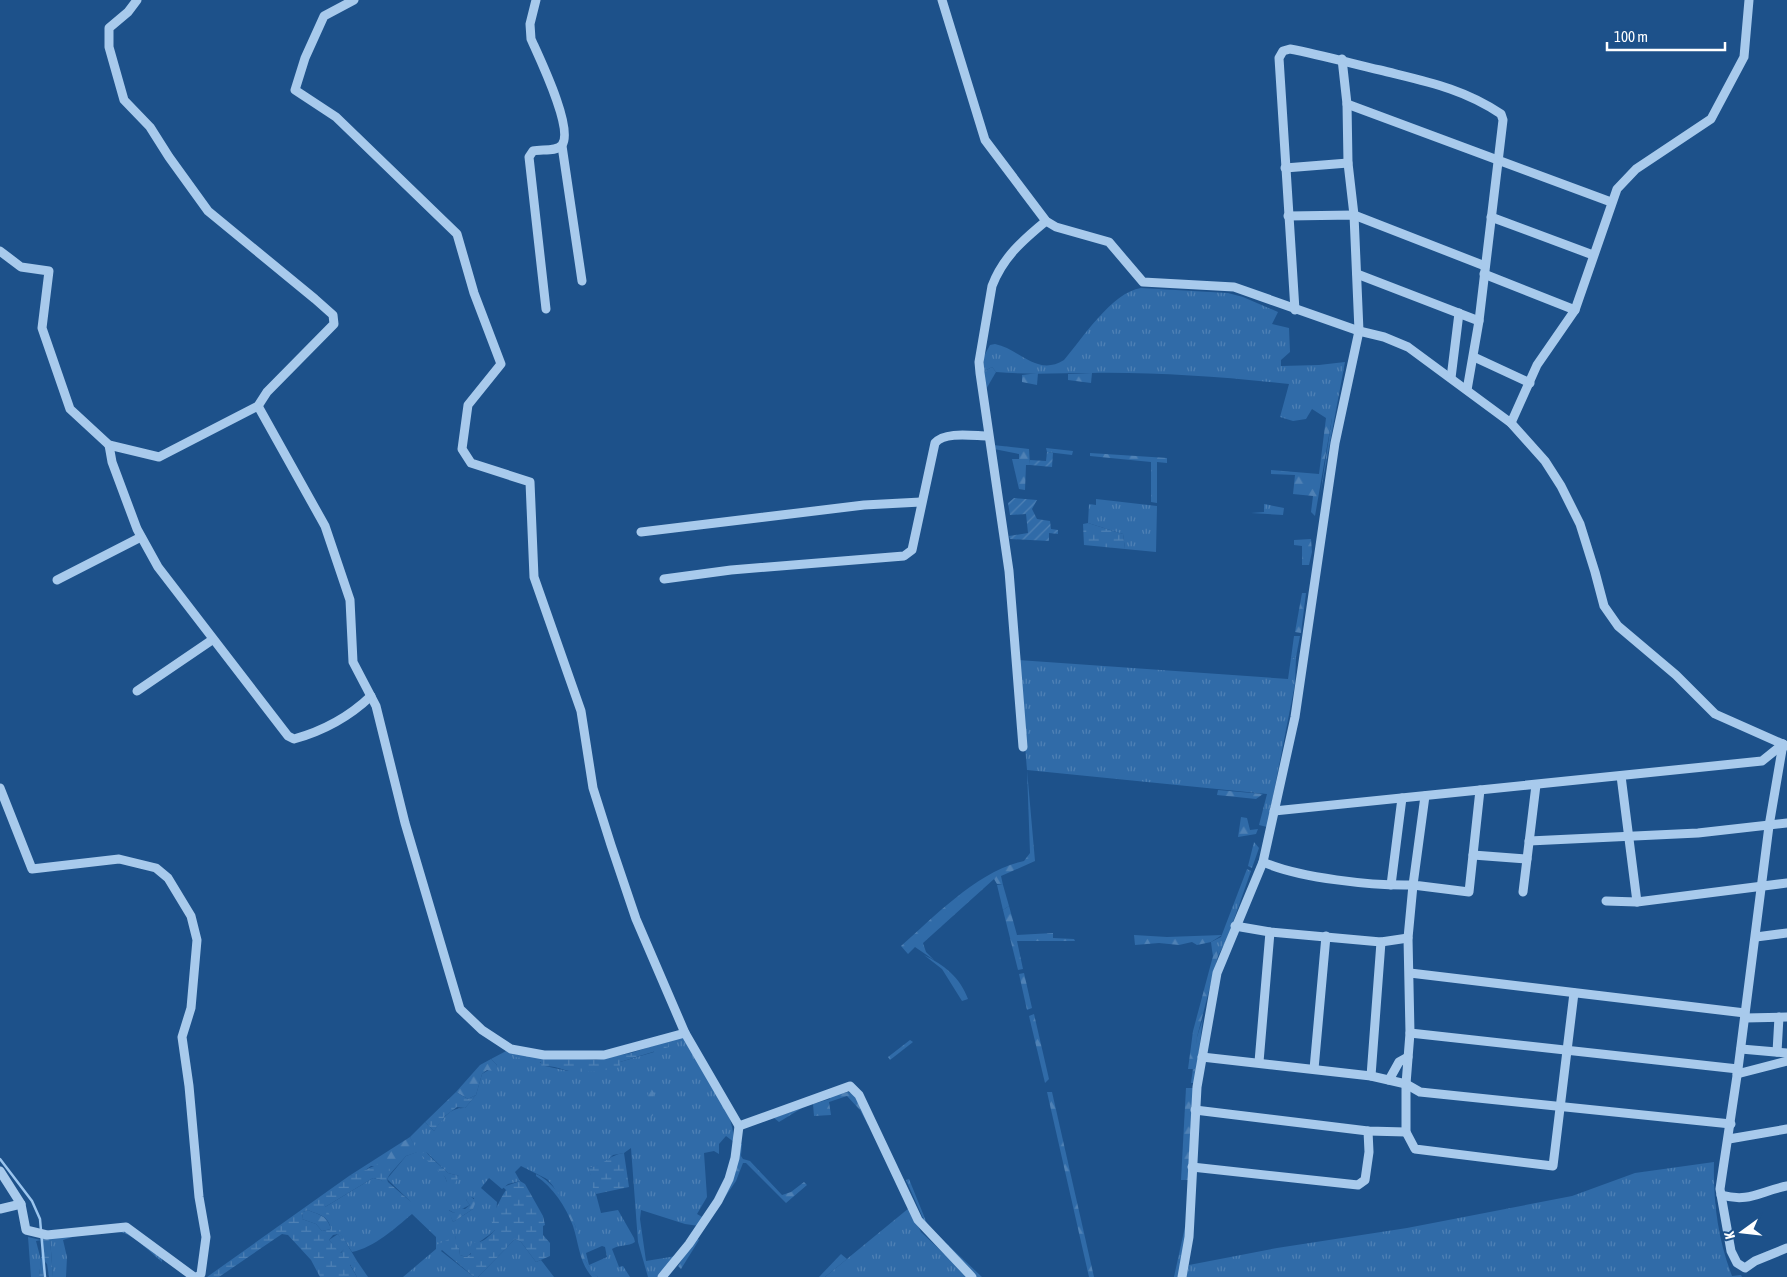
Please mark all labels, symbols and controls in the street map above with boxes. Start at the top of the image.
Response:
scale bar [1607,20,1724,52]
text: 100 m [1614,28,1648,45]
north arrow [1717,1207,1767,1257]
text: K [1721,1230,1738,1241]

